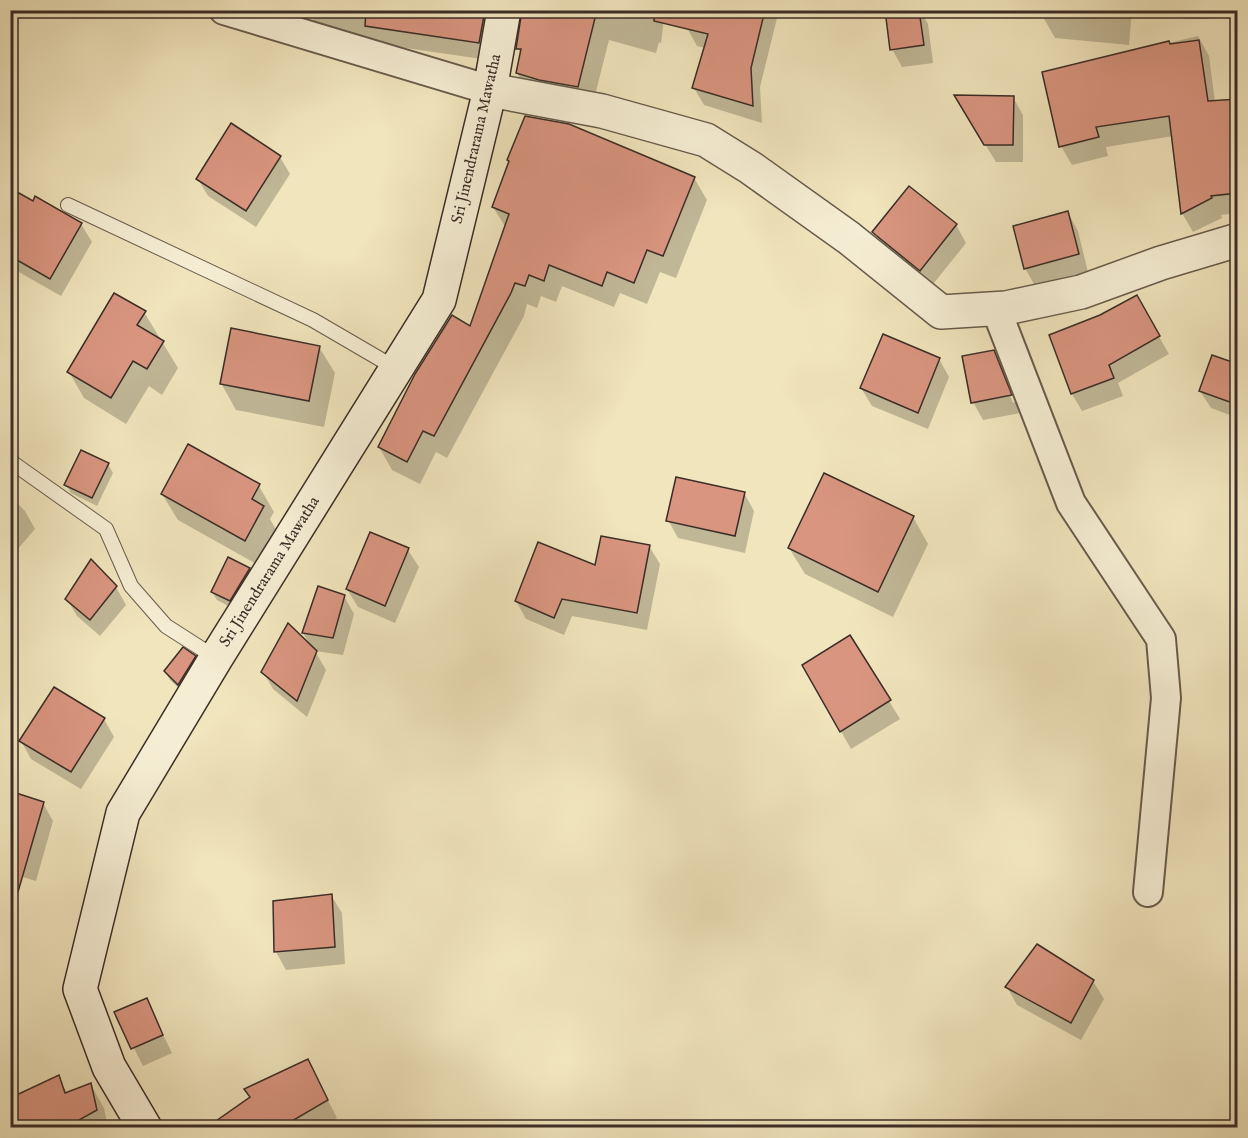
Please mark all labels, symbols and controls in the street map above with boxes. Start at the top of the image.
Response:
street label: Sri Jinendrarama Mawatha [448,52,506,226]
street label: Sri Jinendrarama Mawatha [215,493,325,651]

